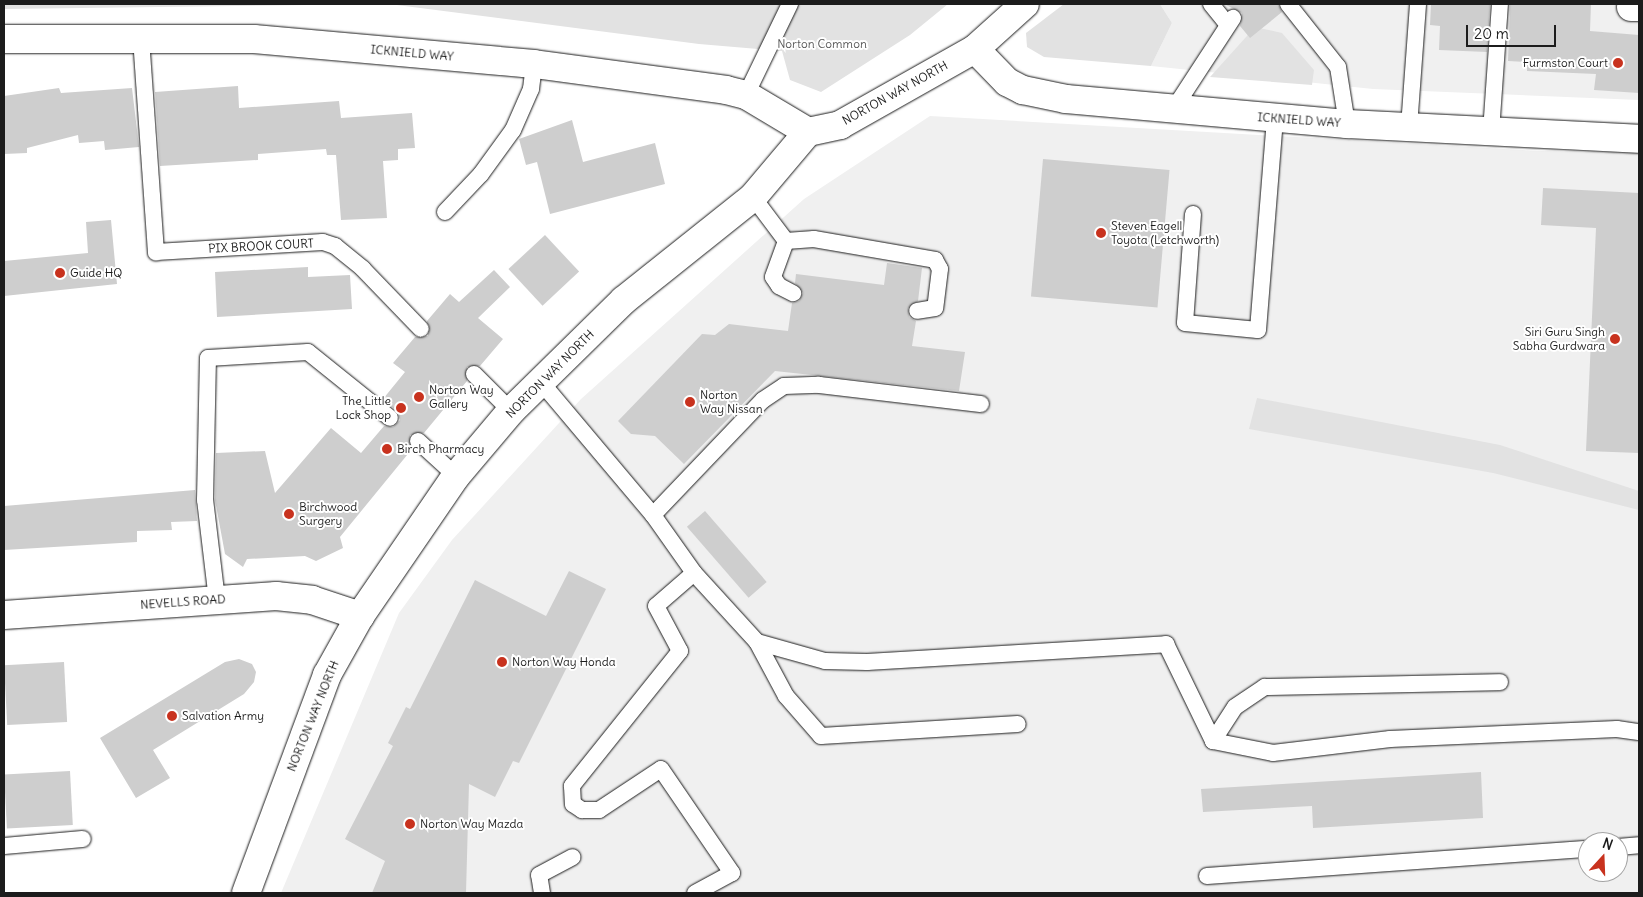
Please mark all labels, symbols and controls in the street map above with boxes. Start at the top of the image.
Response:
scale bar [1468,15,1558,47]
text: 20 m [1474,24,1509,43]
park label: Norton Common [777,37,867,51]
street label: ICKNIELD WAY [370,42,454,64]
place label: Furmston Court [1523,56,1608,70]
marker: Furmston Court [1612,57,1624,69]
street label: NORTON WAY NORTH [840,58,950,128]
street label: ICKNIELD WAY [1257,110,1341,130]
place label: Steven Eagell Toyota (Letchworth) [1111,219,1219,247]
marker: Steven Eagell Toyota (Letchworth) [1095,227,1107,239]
street label: PIX BROOK COURT [208,236,314,256]
place label: Guide HQ [70,266,122,280]
marker: Guide HQ [54,267,66,279]
place label: Siri Guru Singh Sabha Gurdwara [1513,325,1605,353]
street label: NORTON WAY NORTH [503,327,597,421]
marker: Siri Guru Singh Sabha Gurdwara [1609,333,1621,345]
place label: Norton Way Gallery [429,383,494,411]
place label: Norton Way Nissan [700,388,763,416]
marker: Norton Way Gallery [413,391,425,403]
place label: The Little Lock Shop [336,394,391,422]
marker: Norton Way Nissan [684,396,696,408]
marker: The Little Lock Shop [395,402,407,414]
place label: Birch Pharmacy [397,442,484,456]
marker: Birch Pharmacy [381,443,393,455]
place label: Birchwood Surgery [299,500,357,528]
marker: Birchwood Surgery [283,508,295,520]
street label: NEVELLS ROAD [140,592,226,612]
place label: Norton Way Honda [512,655,616,669]
marker: Norton Way Honda [496,656,508,668]
street label: NORTON WAY NORTH [284,658,342,774]
place label: Salvation Army [182,709,264,723]
marker: Salvation Army [166,710,178,722]
place label: Norton Way Mazda [420,817,523,831]
marker: Norton Way Mazda [404,818,416,830]
north arrow [1578,832,1628,882]
text: N [1600,834,1615,854]

